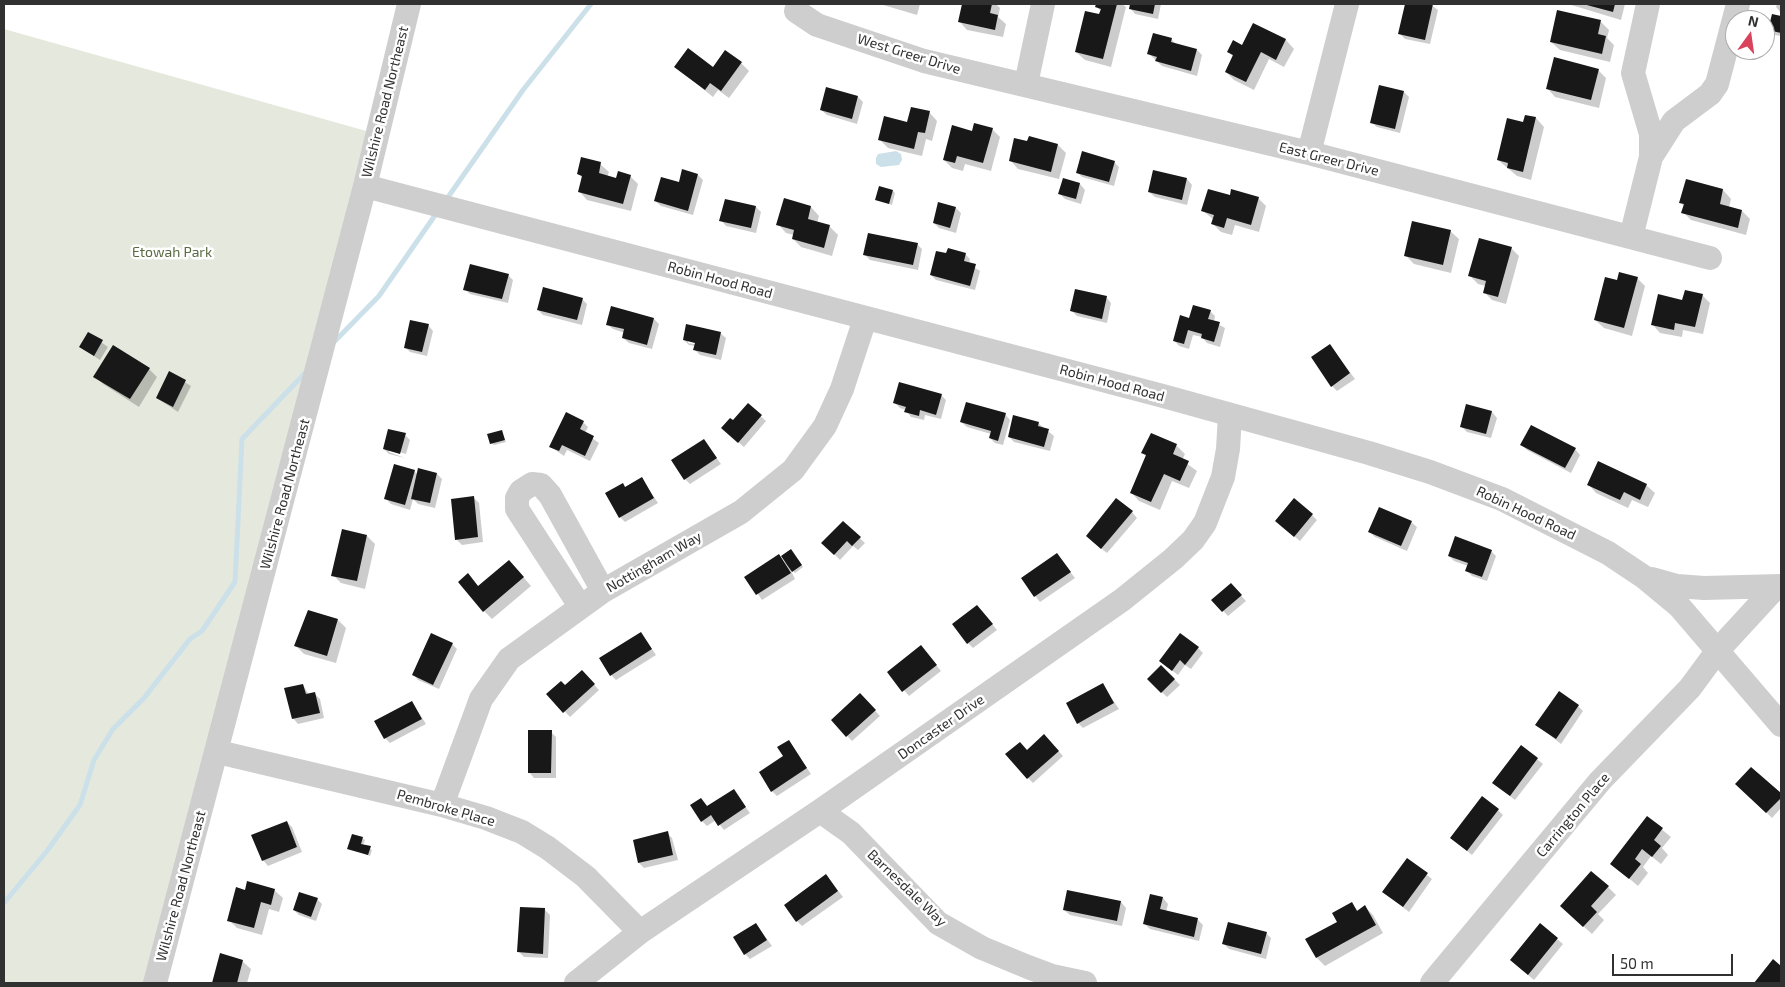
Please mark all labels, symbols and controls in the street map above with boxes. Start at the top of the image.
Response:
north arrow [1725,10,1775,60]
text: N [1747,11,1760,30]
street label: Wilshire Road Northeast [358,24,412,180]
street label: West Greer Drive [855,30,963,78]
street label: East Greer Drive [1277,138,1381,180]
park label: Etowah Park [132,244,212,260]
street label: Robin Hood Road [666,258,774,302]
street label: Robin Hood Road [1058,361,1166,405]
street label: Wilshire Road Northeast [257,417,313,571]
street label: Robin Hood Road [1474,483,1578,543]
street label: Nottingham Way [603,528,705,596]
street label: Doncaster Drive [894,691,988,763]
street label: Carrington Place [1533,769,1613,861]
street label: Pembroke Place [395,786,497,830]
street label: Wilshire Road Northeast [153,809,209,963]
street label: Barnesdale Way [864,846,950,930]
scale bar [1615,944,1736,976]
text: 50 m [1620,954,1654,972]

